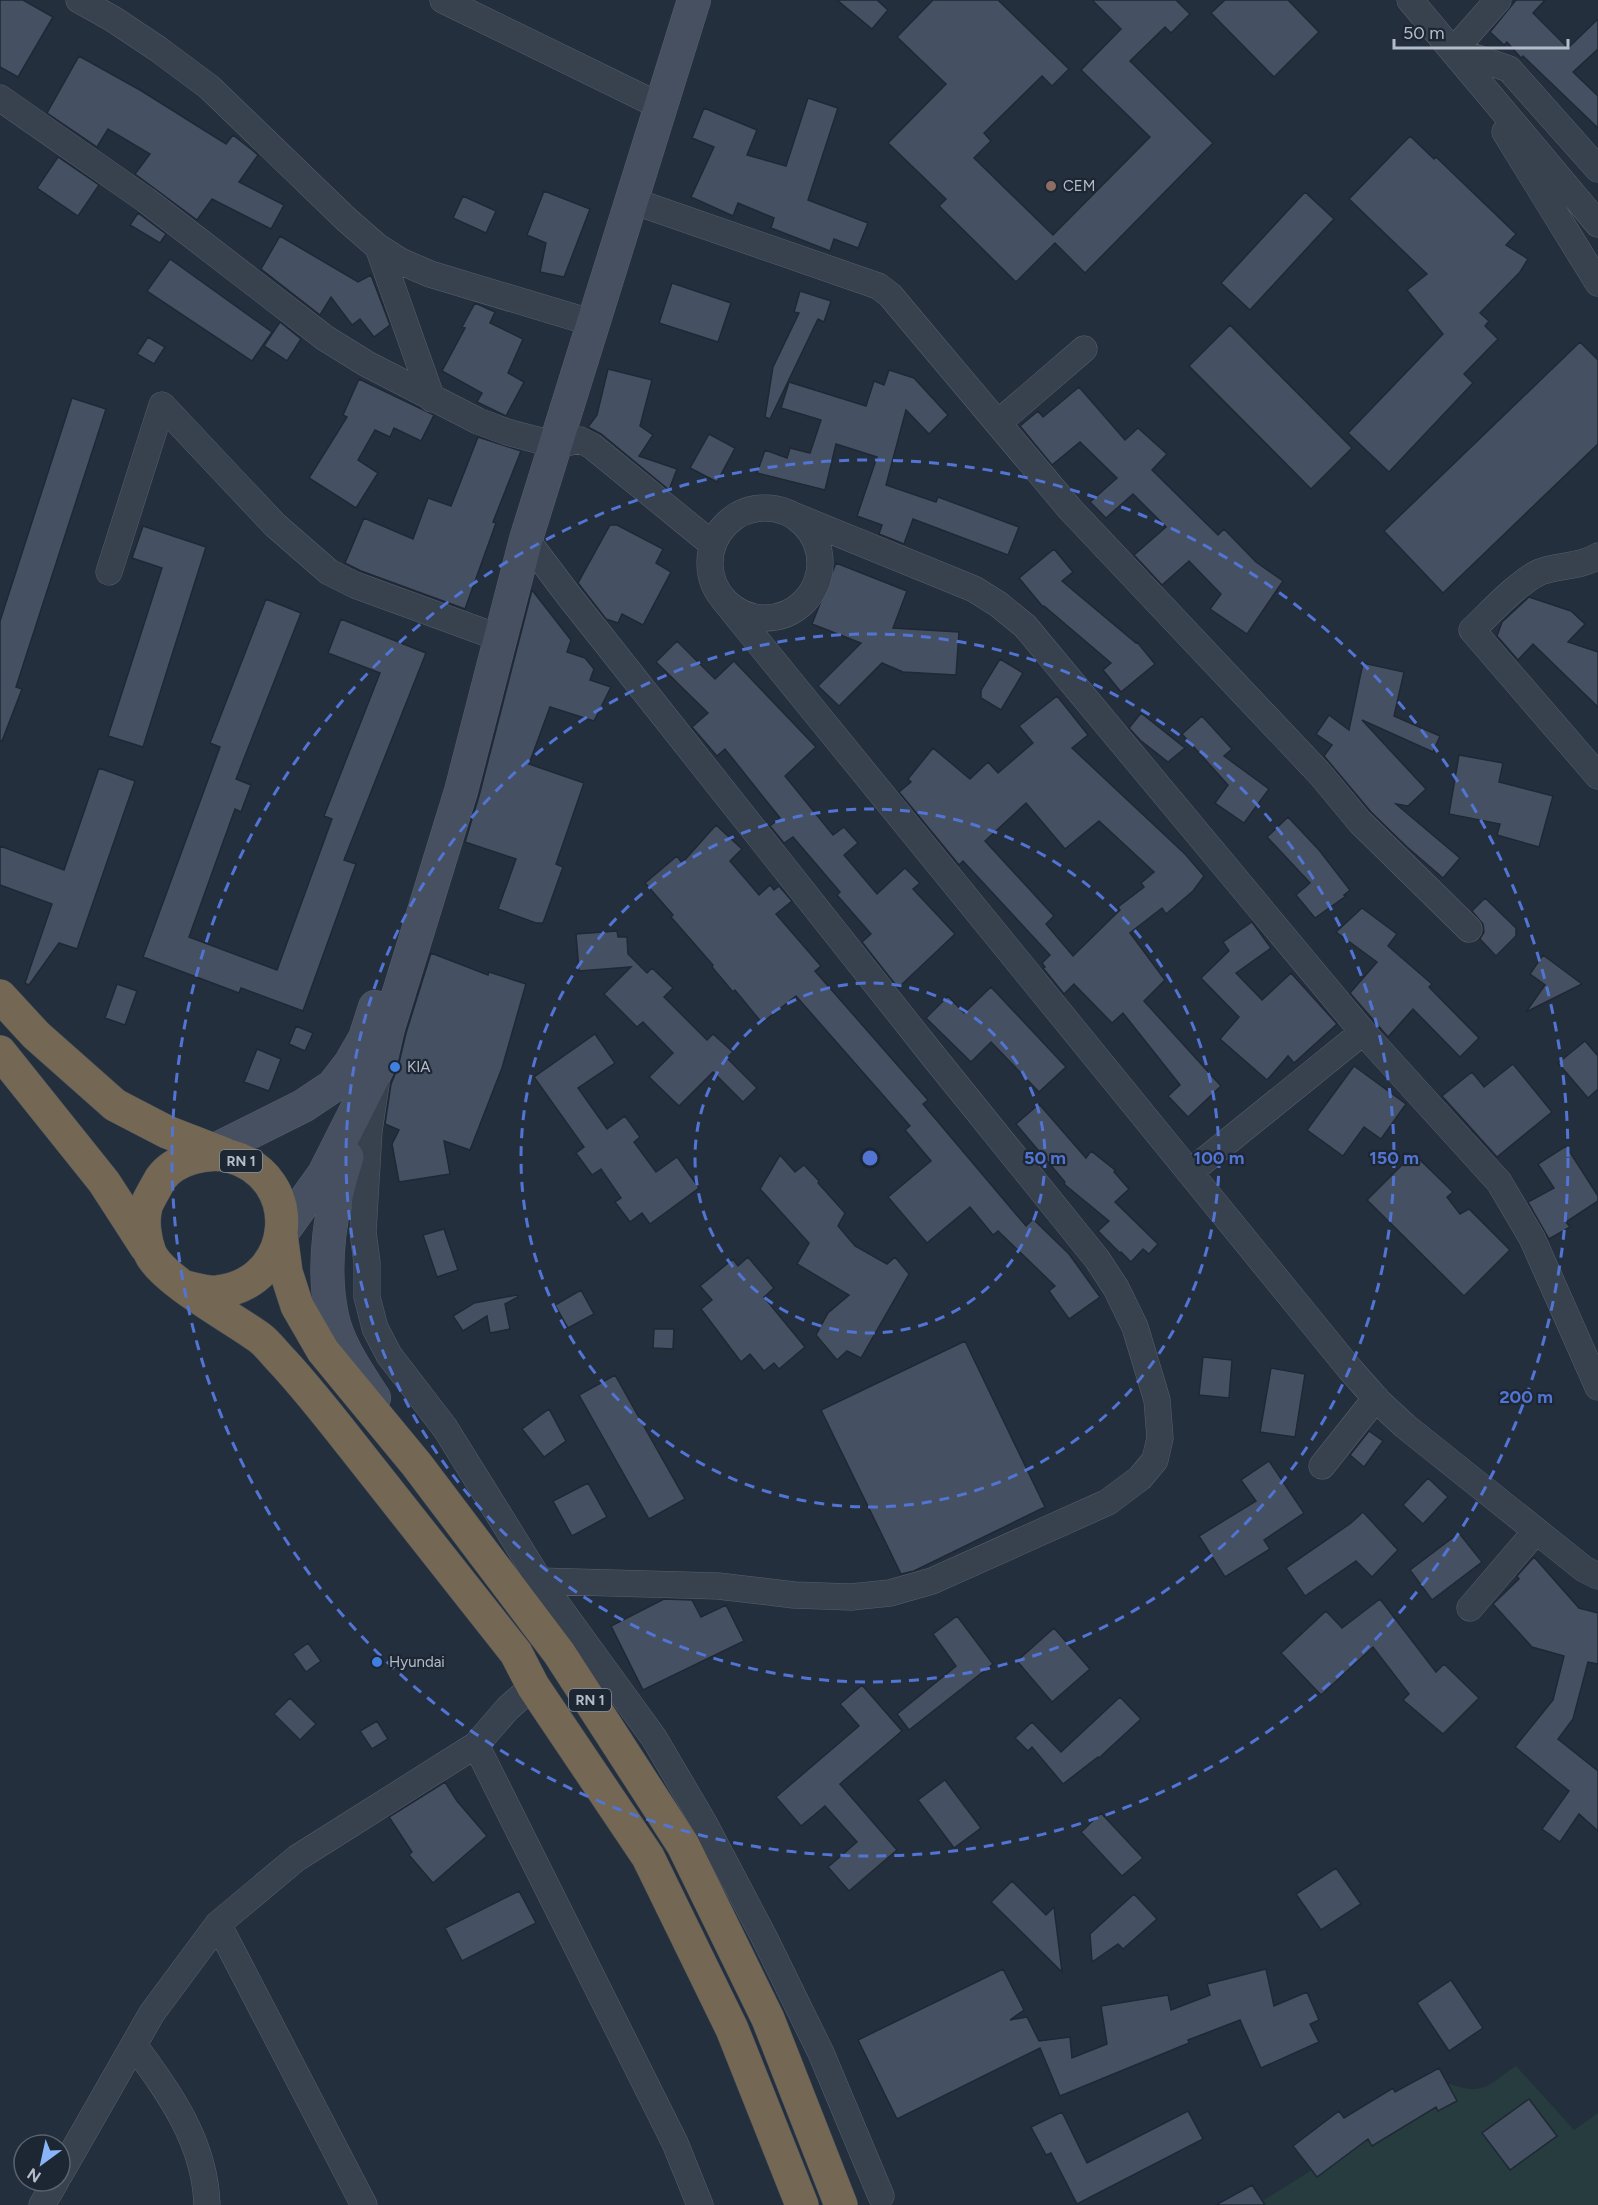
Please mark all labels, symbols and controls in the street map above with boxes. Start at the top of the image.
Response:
scale bar [1394,12,1568,50]
text: 50 m [1403,22,1445,44]
place label: CEM [1063,177,1095,195]
marker: CEM [1044,179,1058,193]
place label: KIA [407,1058,430,1076]
marker: KIA [388,1060,402,1074]
text: 50 m [1024,1147,1066,1169]
text: 100 m [1194,1147,1244,1169]
text: 150 m [1369,1147,1419,1169]
centre of rings [860,1148,880,1168]
road number: RN 1 [220,1150,262,1172]
text: 200 m [1499,1386,1553,1408]
place label: Hyundai [389,1653,445,1671]
marker: Hyundai [370,1655,384,1669]
road number: RN 1 [569,1689,611,1711]
north arrow [12,2133,72,2193]
text: N [24,2164,44,2186]

